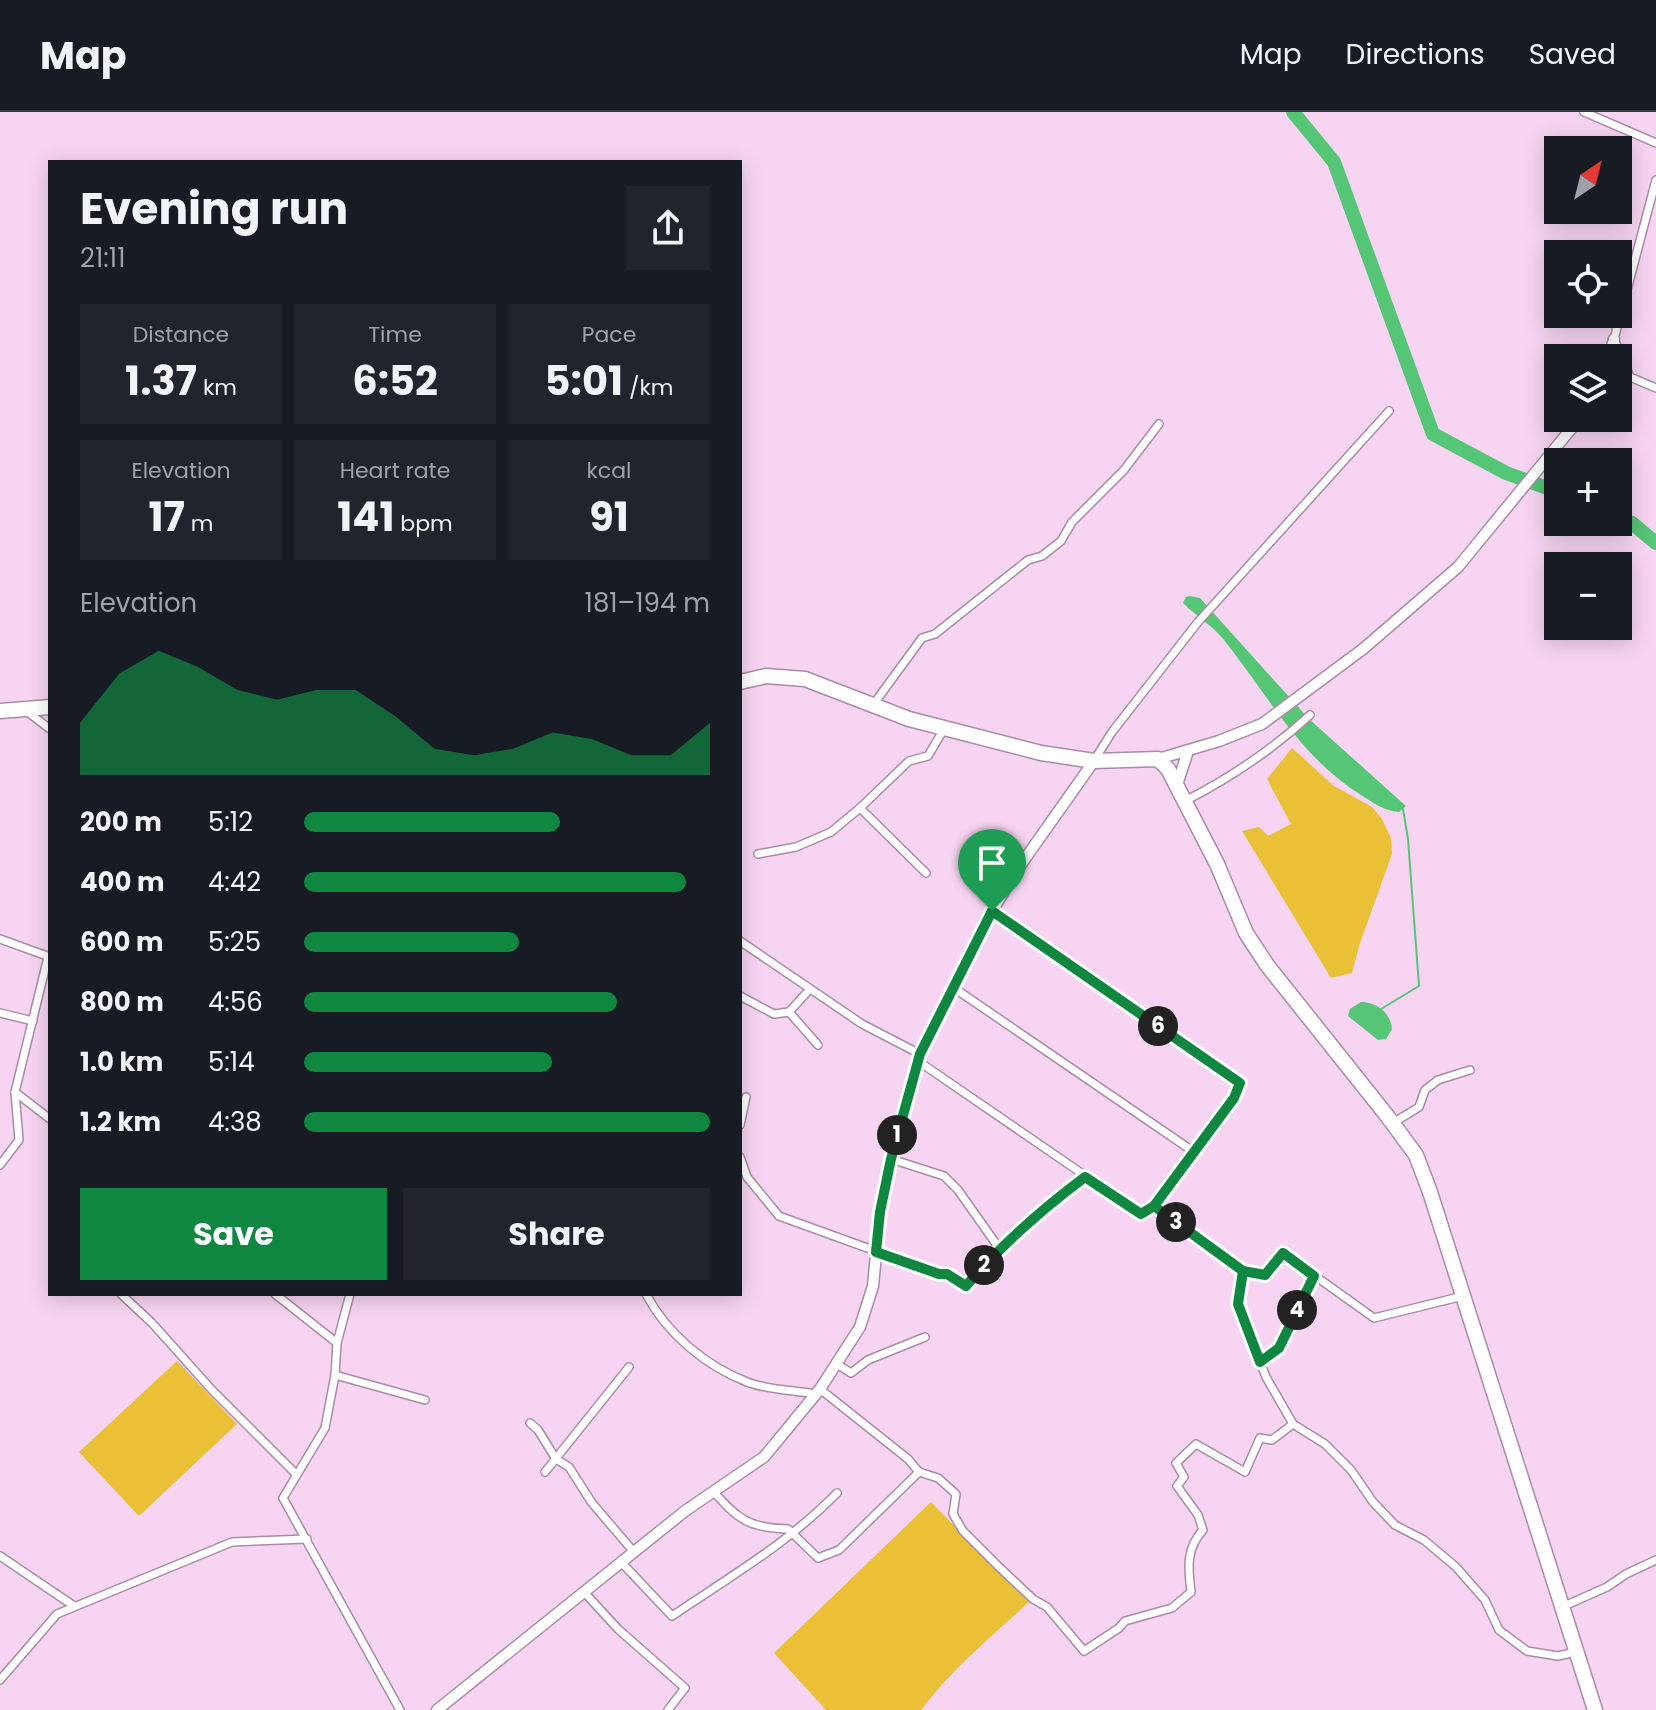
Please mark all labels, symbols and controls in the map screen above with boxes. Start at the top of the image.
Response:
text: Map [40,29,127,82]
text: Map [1240,35,1302,74]
text: Directions [1346,35,1485,74]
text: Saved [1529,35,1616,74]
north arrow [1544,136,1632,224]
map controls [1544,136,1632,640]
text: Evening run [80,178,348,239]
button: share [626,186,710,270]
text: 21:11 [80,240,125,276]
button: locate [1544,240,1632,328]
text: Distance [133,319,229,350]
text: Time [368,319,422,350]
text: Pace [582,319,636,350]
button: layers [1544,344,1632,432]
text: 1.37 [125,353,197,409]
text: 6:52 [352,353,438,409]
text: 5:01 [545,353,623,409]
text: km [197,372,237,403]
text: /km [623,372,673,403]
button: + [1544,448,1632,536]
text: Elevation [131,455,231,486]
text: Heart rate [340,455,450,486]
text: kcal [587,455,631,486]
text: 17 [149,489,185,545]
text: 141 [337,489,394,545]
text: 91 [589,489,629,545]
text: m [185,508,214,539]
text: bpm [394,508,453,539]
button: − [1544,552,1632,640]
text: Elevation [80,585,197,621]
text: 181–194 m [585,585,710,621]
text: 200 m [80,804,162,840]
text: 5:12 [208,804,253,840]
pin [958,829,1026,911]
icon: arrive [970,841,1014,885]
text: 400 m [80,864,165,900]
text: 4:42 [208,864,261,900]
text: 600 m [80,924,164,960]
text: 5:25 [208,924,261,960]
text: 800 m [80,984,164,1020]
text: 4:56 [208,984,263,1020]
pin: 6 [1138,1006,1178,1046]
text: 6 [1151,1010,1165,1041]
text: 1.0 km [80,1044,163,1080]
text: 5:14 [208,1044,255,1080]
text: 1.2 km [80,1104,161,1140]
text: 4:38 [208,1104,262,1140]
pin: 1 [877,1115,917,1155]
text: 1 [893,1119,901,1150]
button: Save [80,1188,387,1280]
button: Share [403,1188,710,1280]
pin: 3 [1156,1202,1196,1242]
text: 3 [1169,1206,1183,1237]
pin: 2 [964,1245,1004,1285]
text: 2 [978,1249,990,1280]
pin: 4 [1277,1290,1317,1330]
text: 4 [1290,1294,1304,1325]

